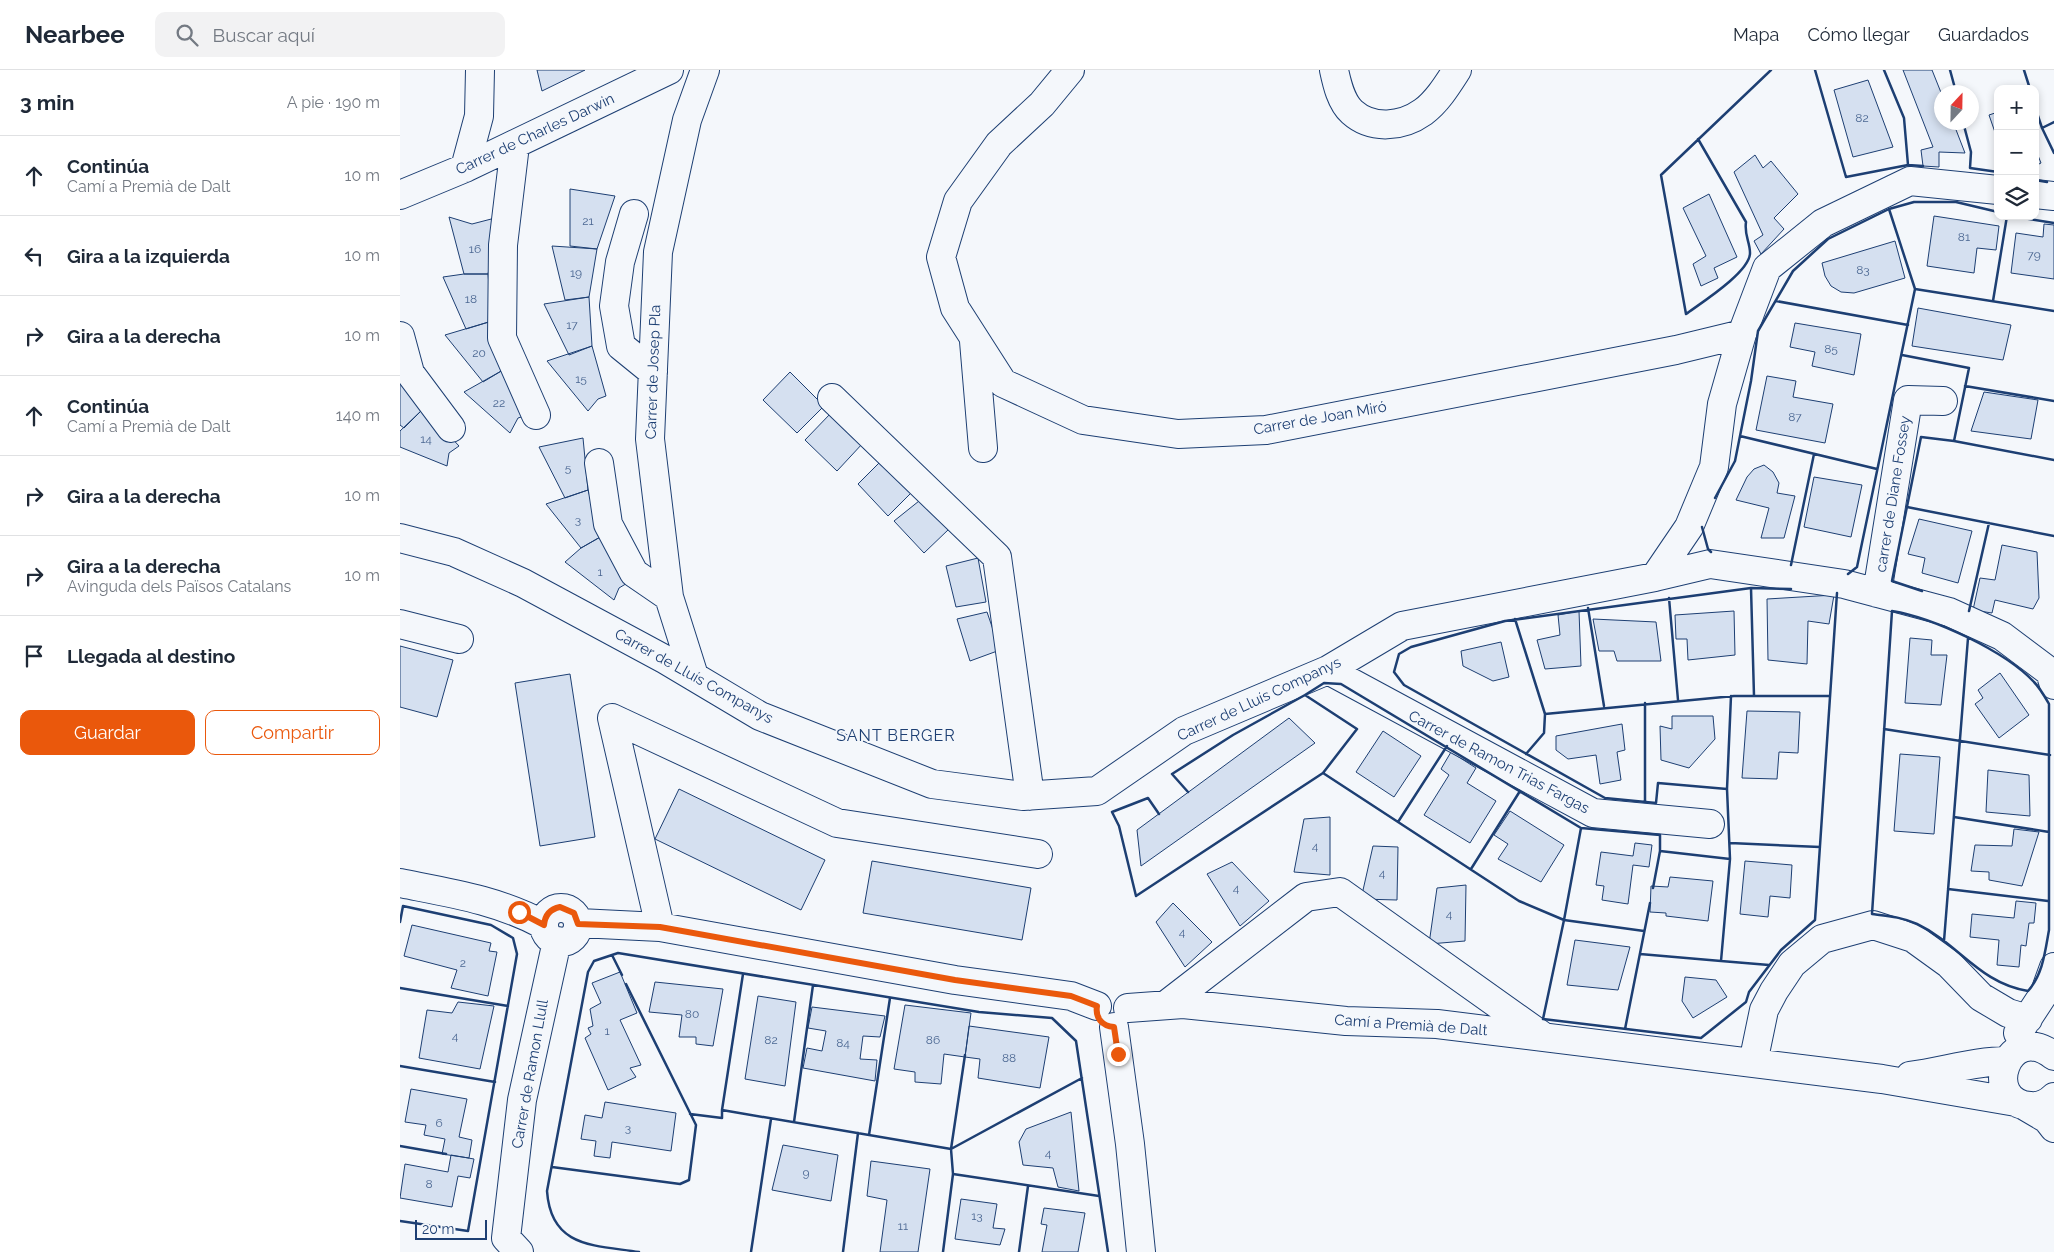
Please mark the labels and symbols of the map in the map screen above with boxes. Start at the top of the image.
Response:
north arrow [1934,85,1979,130]
street label: Carrer de Charles Darwin [453,89,617,179]
house number: 82 [1855,111,1869,125]
house number: 21 [582,214,594,228]
house number: 81 [1958,230,1970,244]
house number: 16 [469,242,481,256]
house number: 79 [2027,248,2041,262]
house number: 83 [1856,263,1870,277]
house number: 19 [570,266,582,280]
house number: 18 [465,292,477,306]
street label: Carrer de Josep Pla [642,304,664,440]
house number: 17 [566,318,578,332]
house number: 85 [1824,342,1838,356]
house number: 20 [472,346,486,360]
house number: 15 [575,372,587,386]
house number: 22 [493,396,505,410]
street label: Carrer de Joan Miró [1252,397,1388,439]
house number: 87 [1788,410,1802,424]
street label: carrer de Diane Fossey [1872,414,1914,574]
house number: 14 [420,432,432,446]
house number: 5 [565,461,572,475]
house number: 3 [575,513,581,527]
house number: 1 [597,565,603,579]
street label: Carrer de Lluís Companys [612,625,776,727]
street label: Carrer de Lluís Companys [1174,653,1344,745]
street label: Carrer de Ramon Trias Fargas [1405,707,1593,817]
district label: SANT BERGER [836,726,956,745]
house number: 4 [1312,839,1319,853]
house number: 4 [1379,866,1386,880]
house number: 4 [1233,881,1240,895]
route start [508,901,531,924]
house number: 4 [1446,907,1453,921]
house number: 4 [1179,925,1186,939]
house number: 2 [460,956,466,970]
street label: Carrer de Ramon Llull [508,997,552,1150]
house number: 80 [685,1007,699,1021]
street label: Camí a Premià de Dalt [1334,1011,1488,1039]
house number: 1 [604,1024,610,1038]
house number: 4 [452,1029,459,1043]
house number: 82 [764,1033,778,1047]
house number: 86 [926,1033,940,1047]
house number: 84 [836,1036,850,1050]
route end [1107,1043,1130,1066]
house number: 88 [1002,1051,1016,1065]
house number: 6 [435,1116,443,1130]
house number: 3 [625,1121,631,1135]
house number: 4 [1045,1146,1052,1160]
house number: 9 [802,1166,810,1180]
house number: 8 [425,1177,433,1191]
house number: 13 [971,1209,983,1223]
scale bar [415,1217,488,1240]
house number: 11 [898,1219,908,1233]

